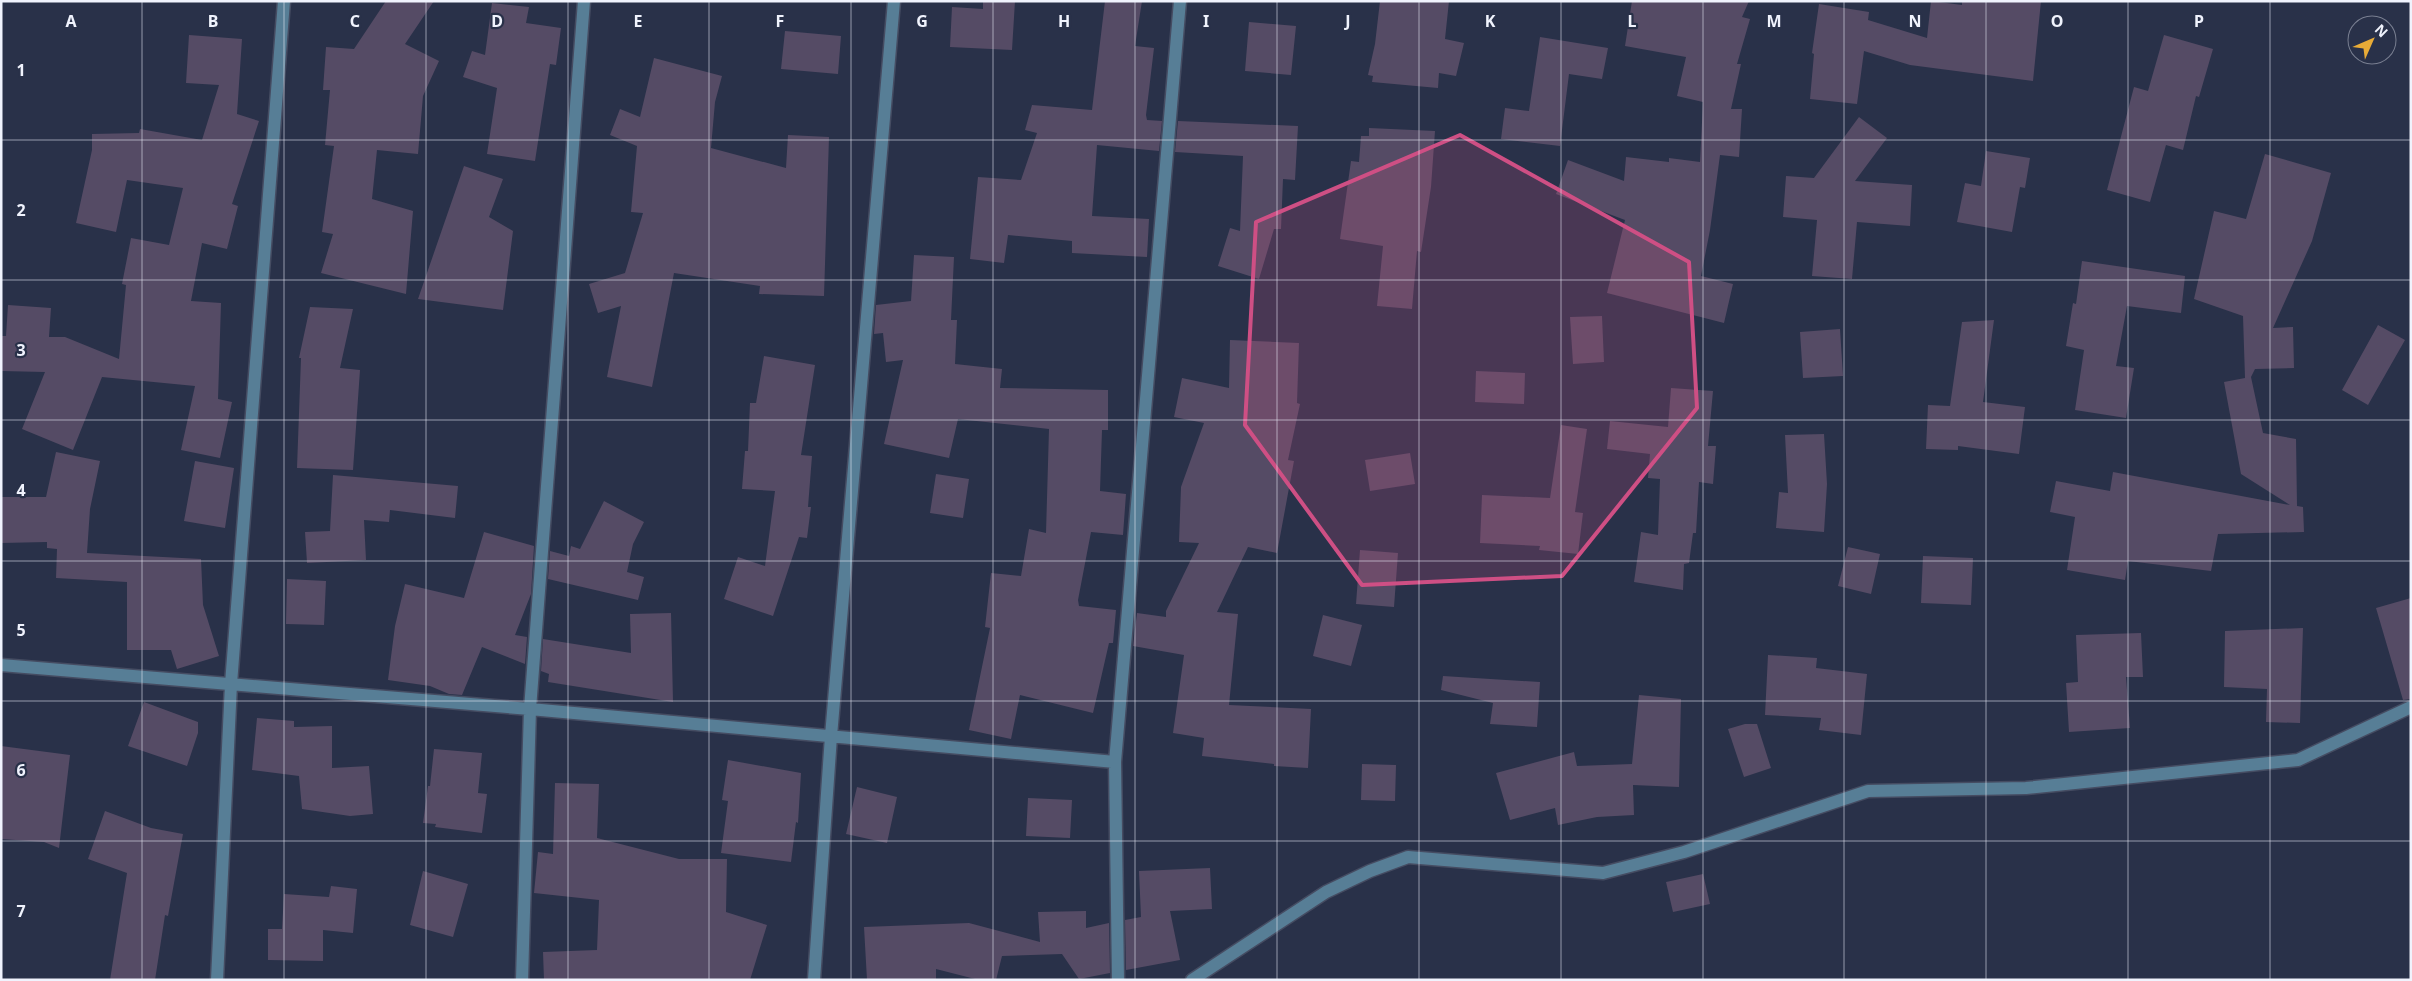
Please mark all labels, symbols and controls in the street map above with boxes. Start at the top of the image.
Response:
text: A [65,10,77,32]
text: B [208,10,218,32]
text: C [350,10,360,32]
text: D [491,10,503,32]
text: E [634,10,643,32]
text: F [776,10,784,32]
text: G [916,10,928,32]
text: H [1058,10,1070,32]
text: I [1203,10,1209,32]
text: J [1343,10,1351,32]
text: K [1485,10,1496,32]
text: L [1628,10,1637,32]
text: M [1766,10,1782,32]
text: N [1908,10,1922,32]
text: O [2051,10,2063,32]
text: P [2194,10,2204,32]
north arrow [2347,15,2397,65]
text: N [2371,20,2392,41]
text: 1 [16,59,26,81]
text: 2 [16,199,26,221]
text: 3 [16,339,26,361]
text: 4 [16,479,26,501]
text: 5 [16,619,26,641]
text: 6 [16,759,26,781]
text: 7 [16,900,26,922]

